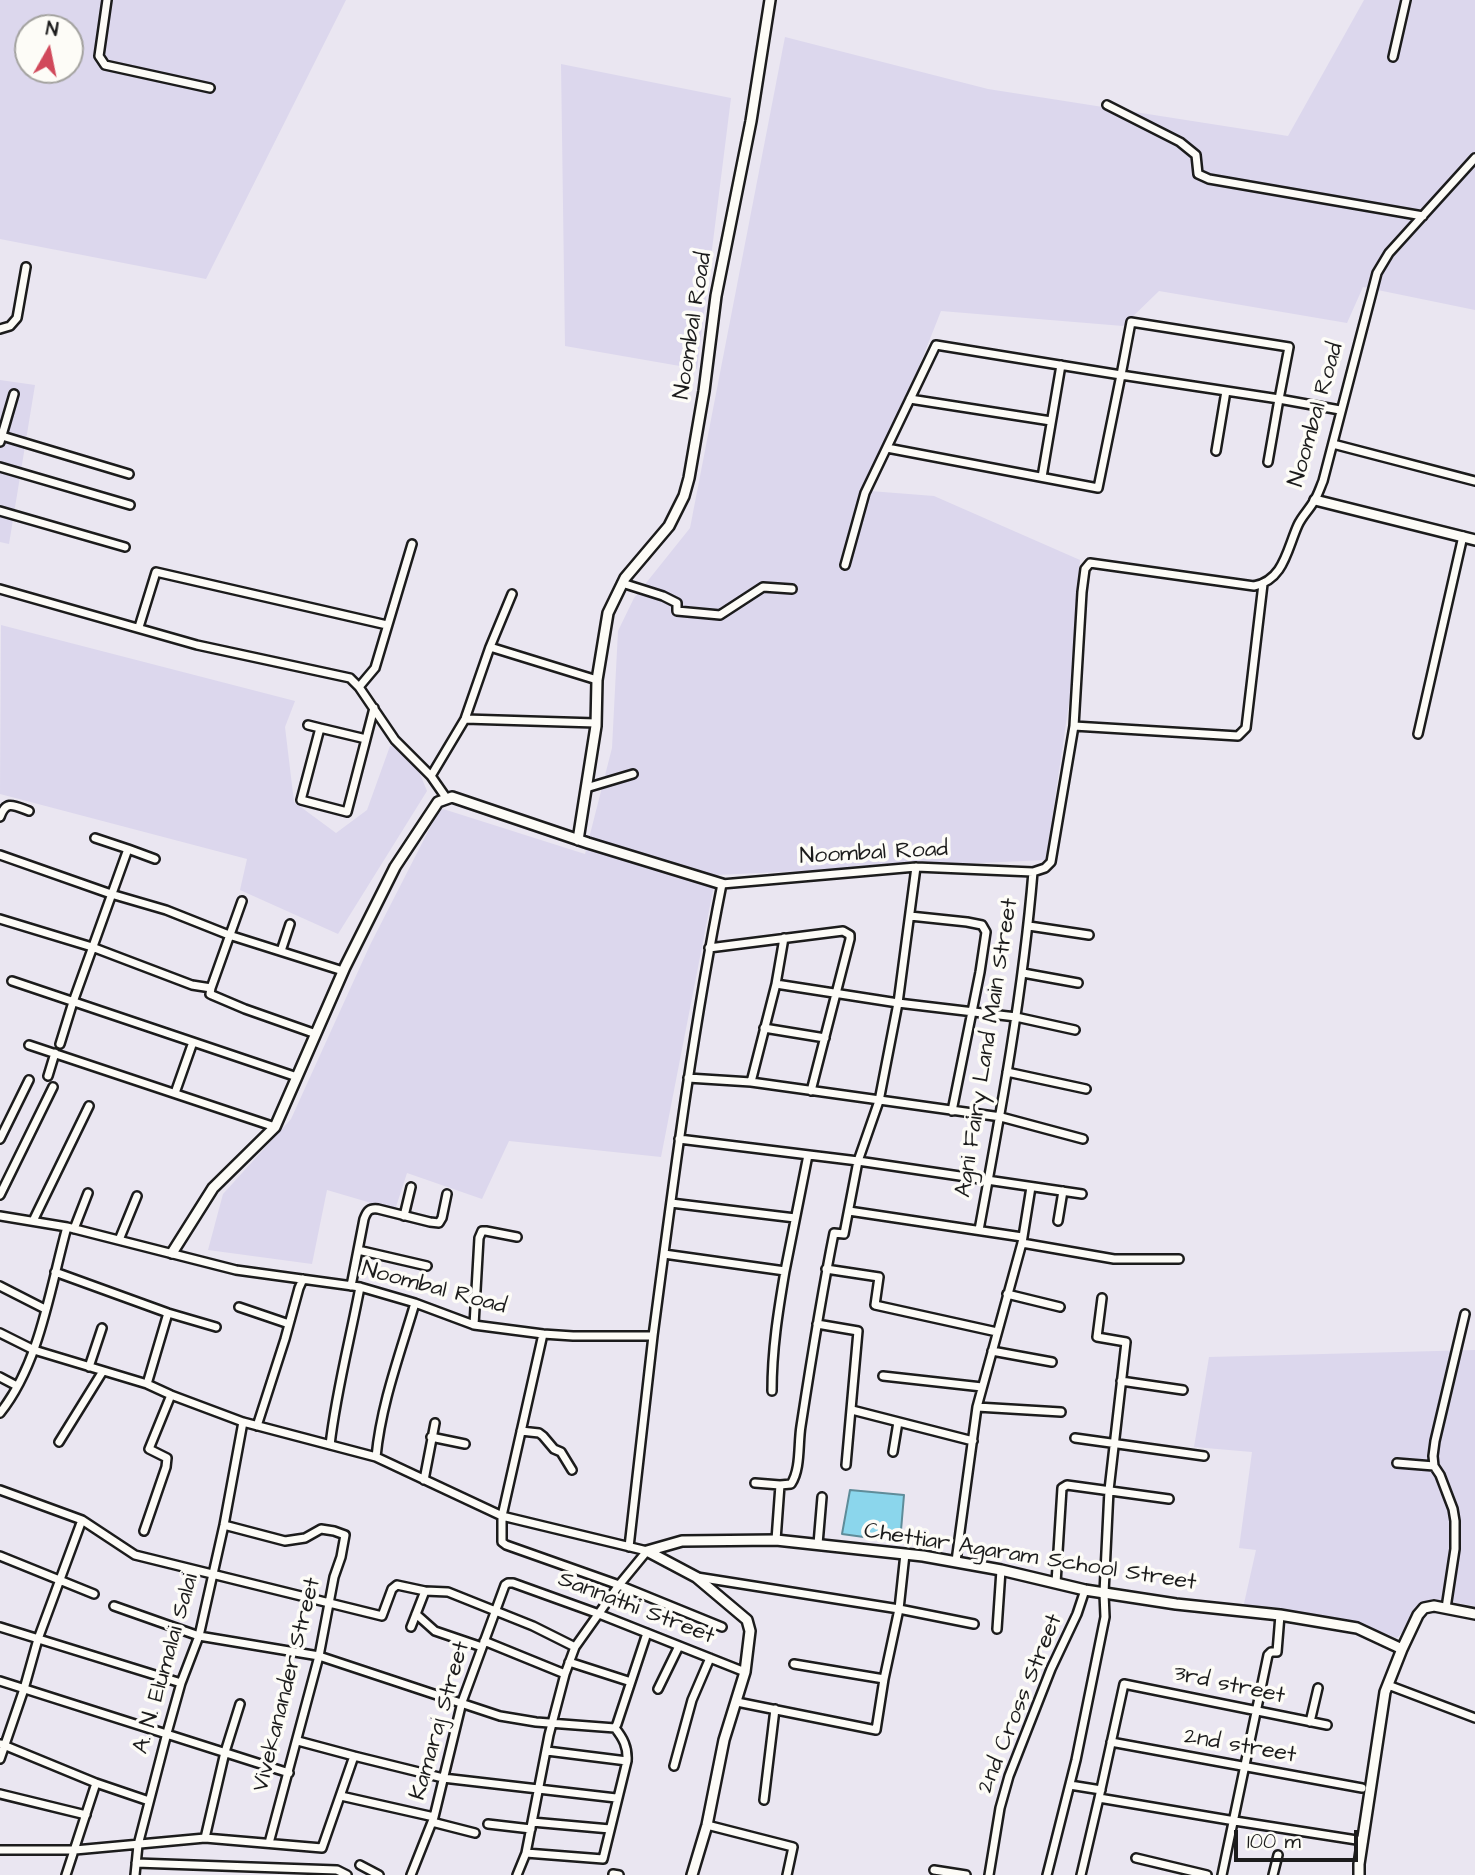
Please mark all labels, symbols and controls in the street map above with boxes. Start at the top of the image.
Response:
north arrow [14,14,84,84]
text: N [44,15,60,44]
street label: Noombal Road [669,251,719,401]
street label: Noombal Road [1283,340,1351,490]
street label: Noombal Road [799,836,949,872]
street label: Agni Fairy Land Main Street [951,896,1025,1200]
street label: Noombal Road [359,1256,509,1322]
street label: Chettiar Agaram School Street [862,1518,1198,1598]
street label: Sannathi Street [554,1566,718,1652]
street label: A. N. Elumalai Salai [128,1571,206,1757]
street label: Vivekanander Street [248,1575,328,1795]
street label: 2nd Cross Street [972,1610,1070,1798]
street label: Kamaraj Street [405,1638,477,1804]
street label: 3rd street [1171,1661,1287,1711]
street label: 2nd street [1182,1724,1298,1770]
scale bar [1237,1815,1361,1859]
text: 100 m [1247,1827,1301,1856]

